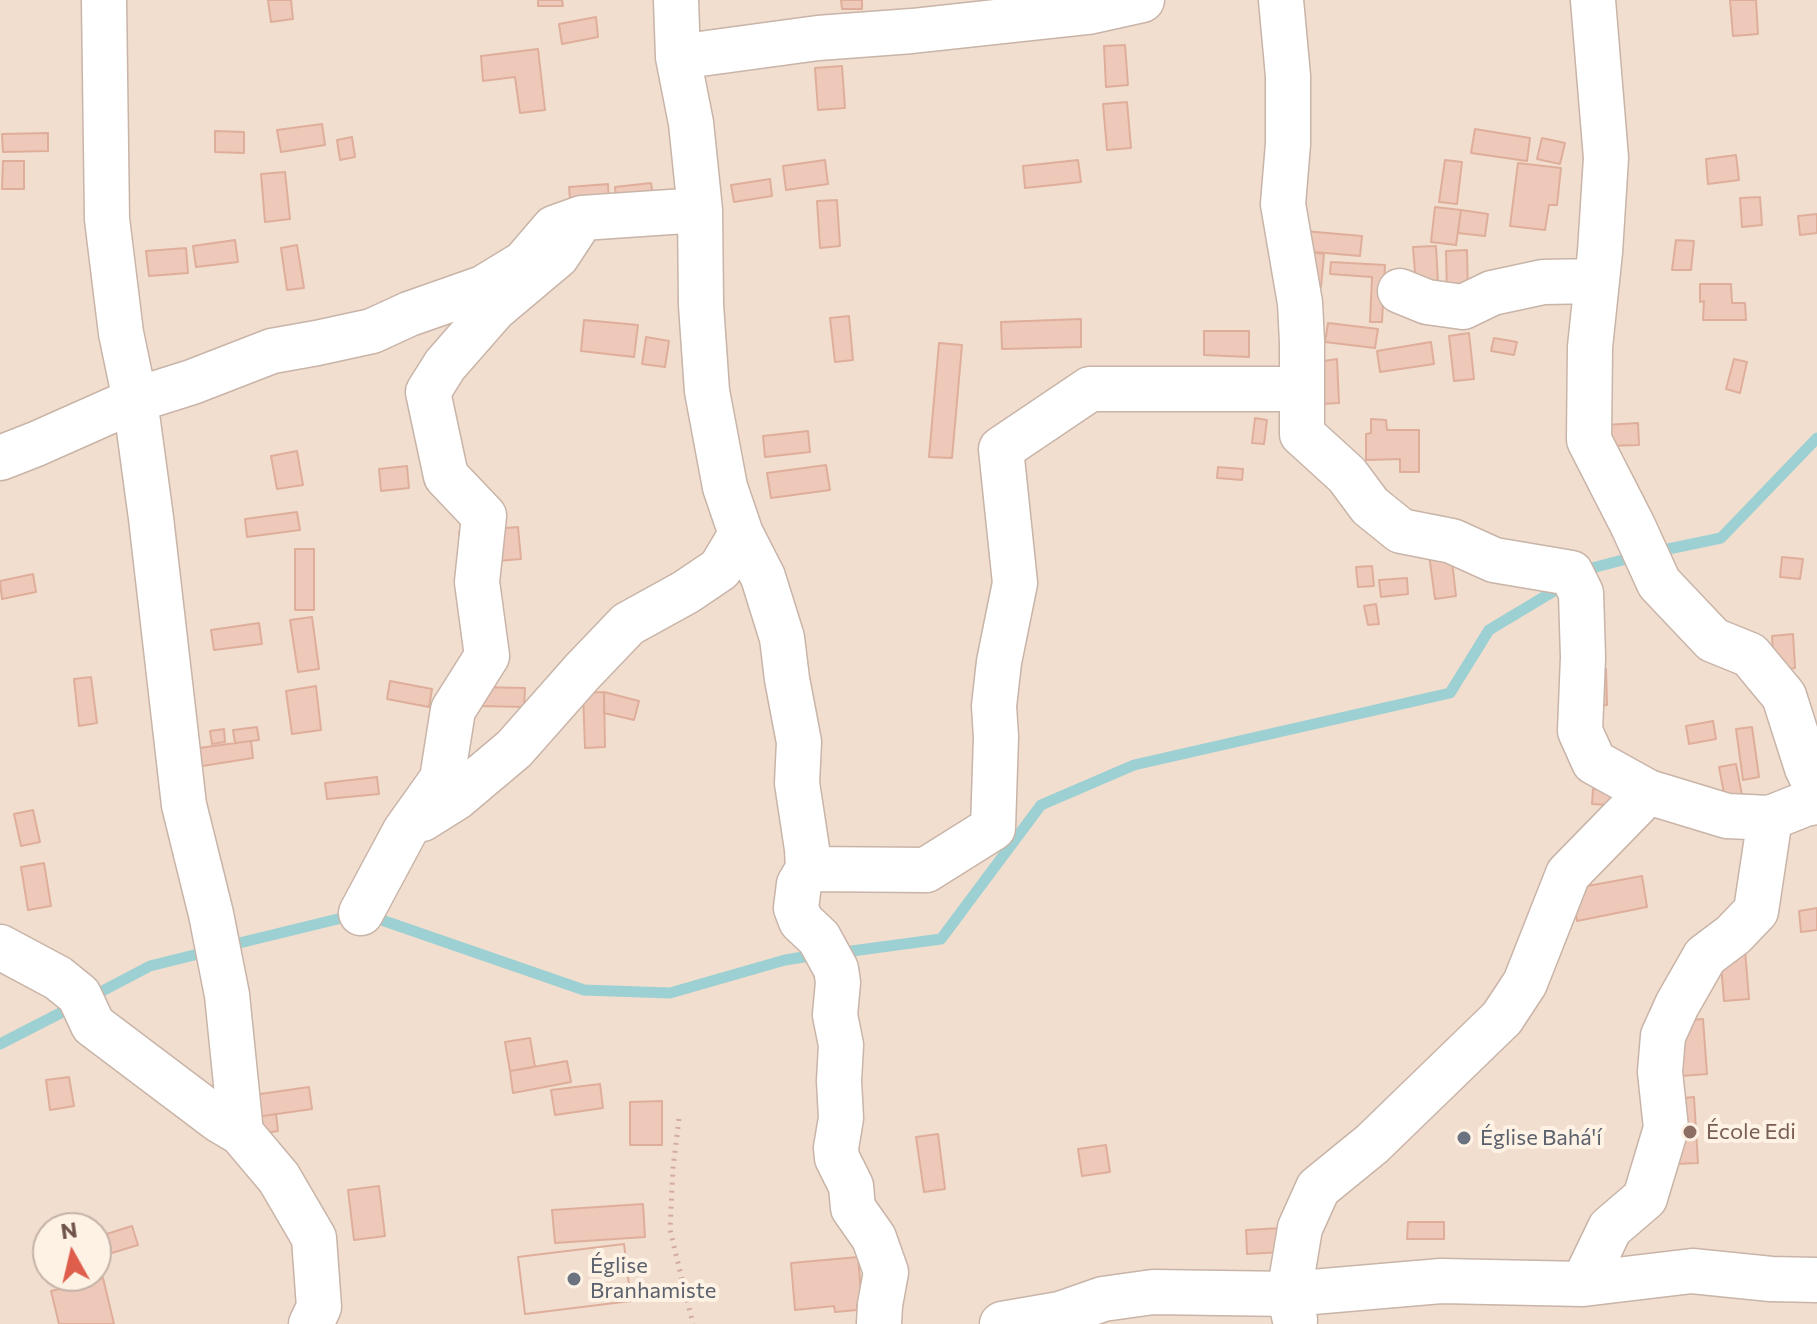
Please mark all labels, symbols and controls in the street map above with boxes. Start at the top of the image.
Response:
place label: École Edi [1706,1119,1796,1145]
marker: École Edi [1681,1123,1699,1141]
place label: Église Bahá'í [1480,1125,1602,1151]
marker: Église Bahá'í [1455,1129,1473,1147]
north arrow [32,1212,112,1292]
text: N [59,1215,79,1244]
place label: Église Branhamiste [590,1253,716,1304]
marker: Église Branhamiste [565,1270,583,1288]

